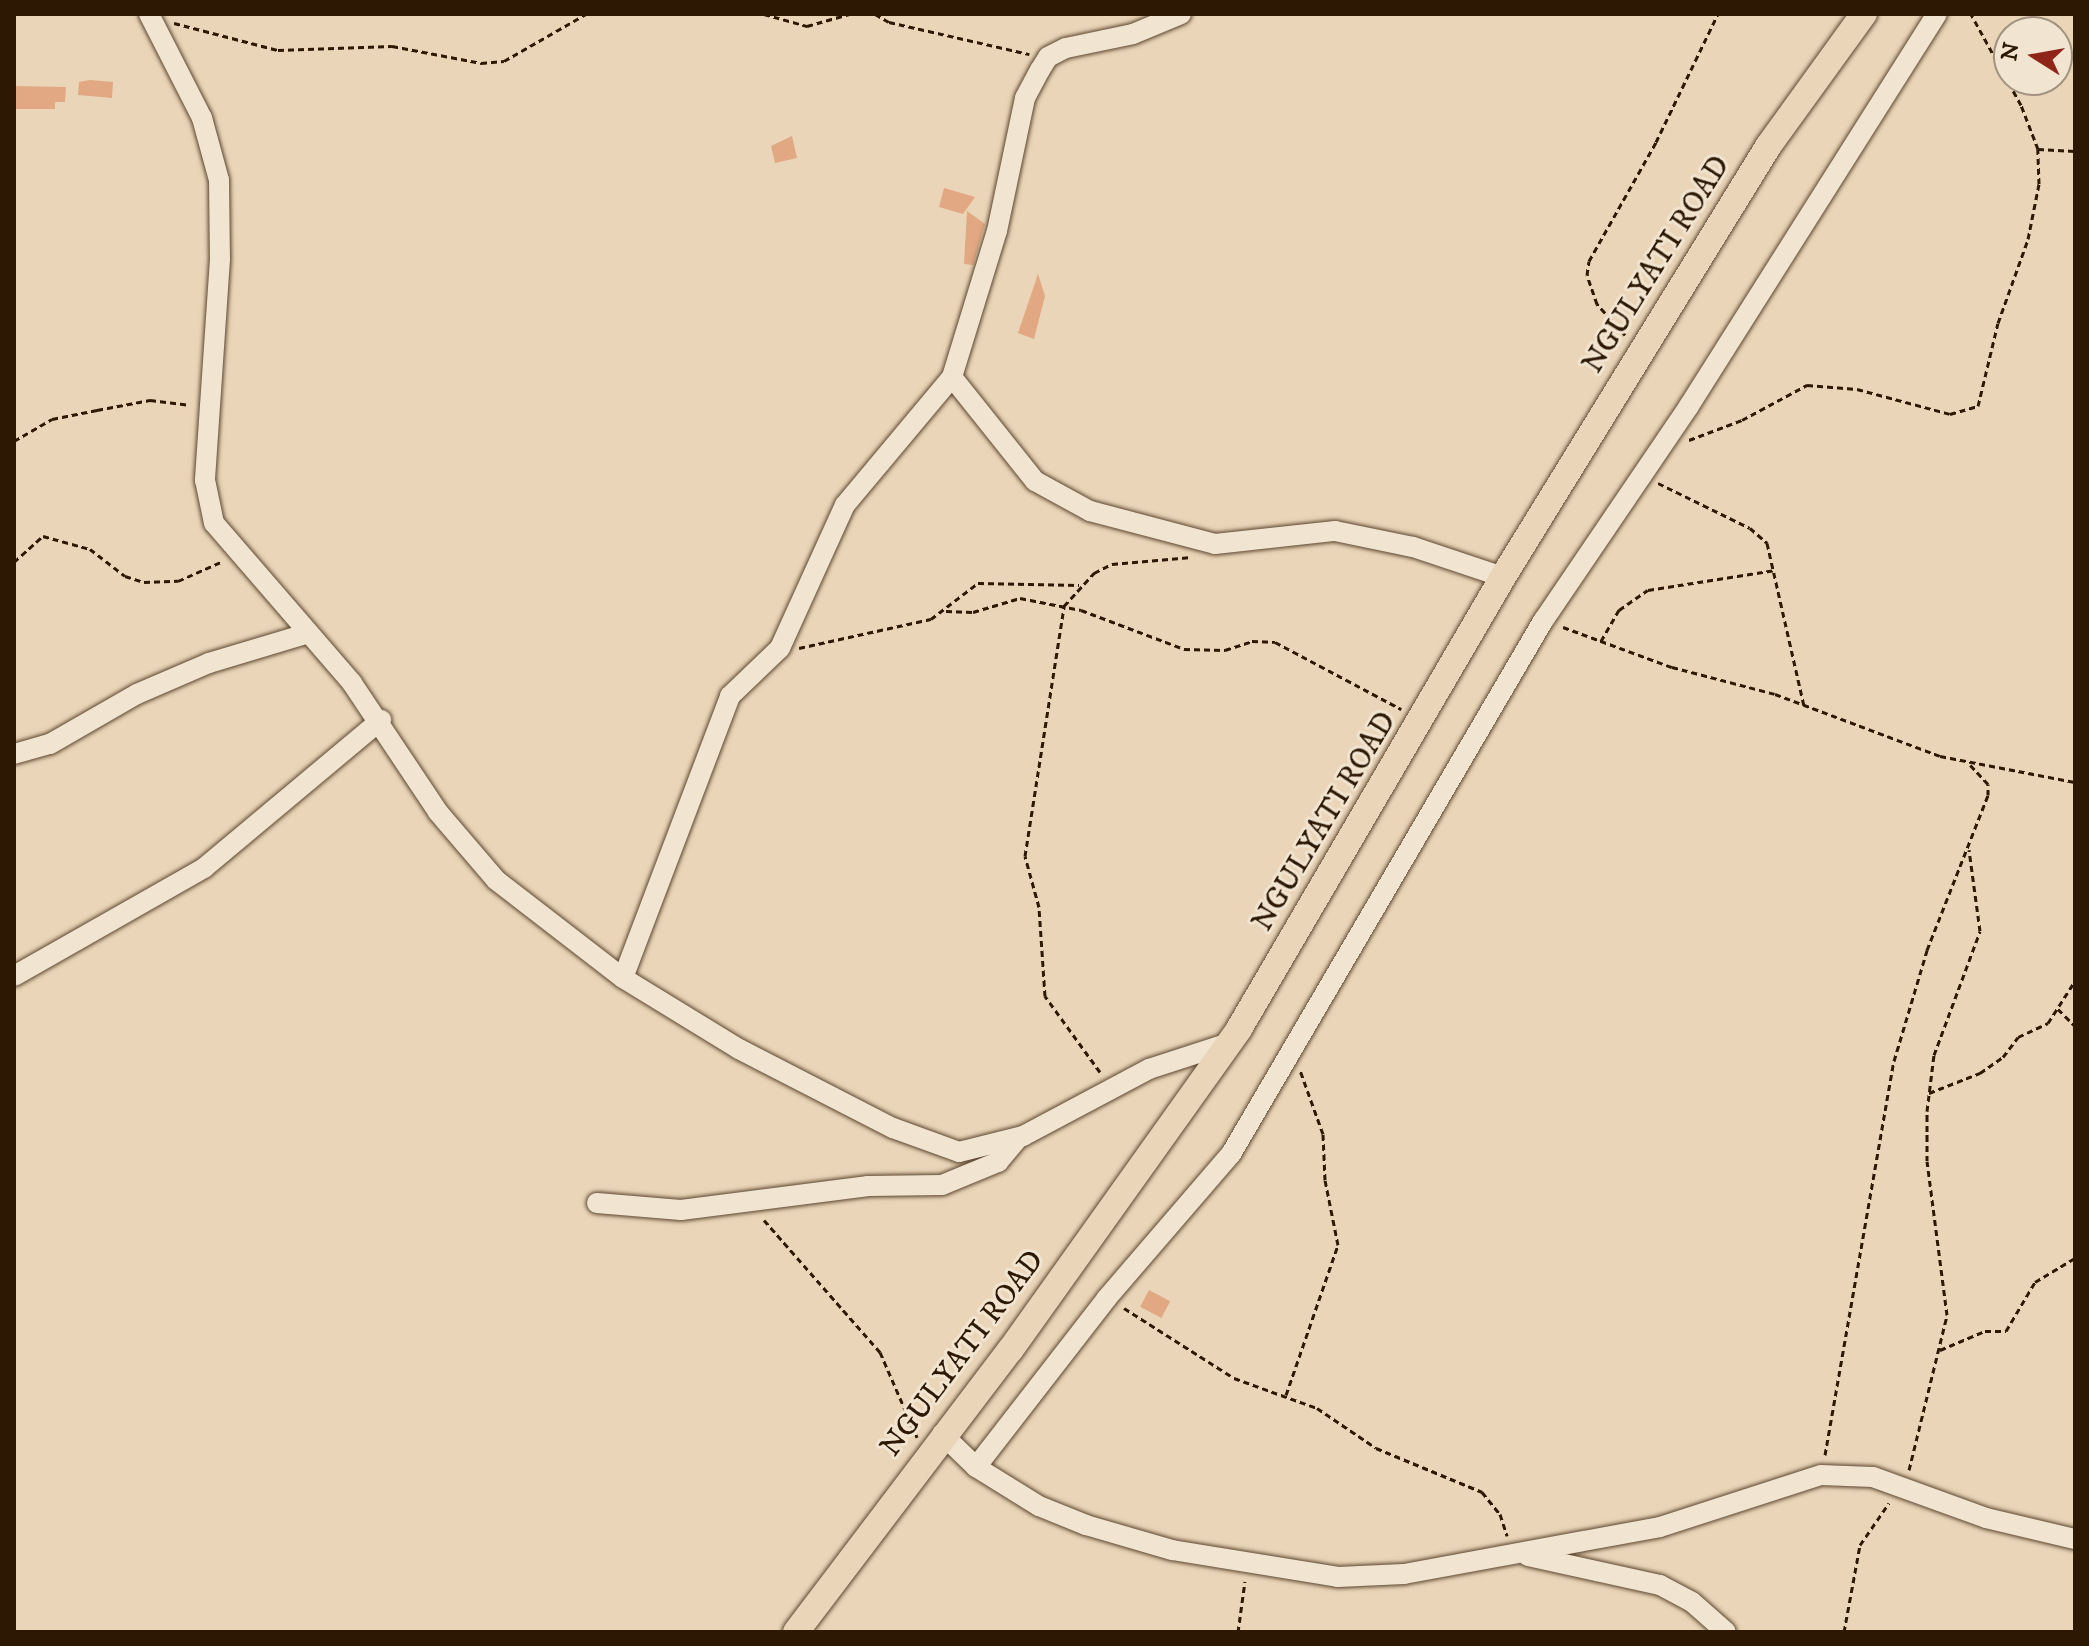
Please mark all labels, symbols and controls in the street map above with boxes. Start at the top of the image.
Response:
north arrow [1993,16,2073,96]
text: N [1996,40,2026,63]
street label: NGULYATI ROAD [1576,150,1738,380]
street label: NGULYATI ROAD [1245,706,1405,938]
street label: NGULYATI ROAD [874,1244,1052,1464]

